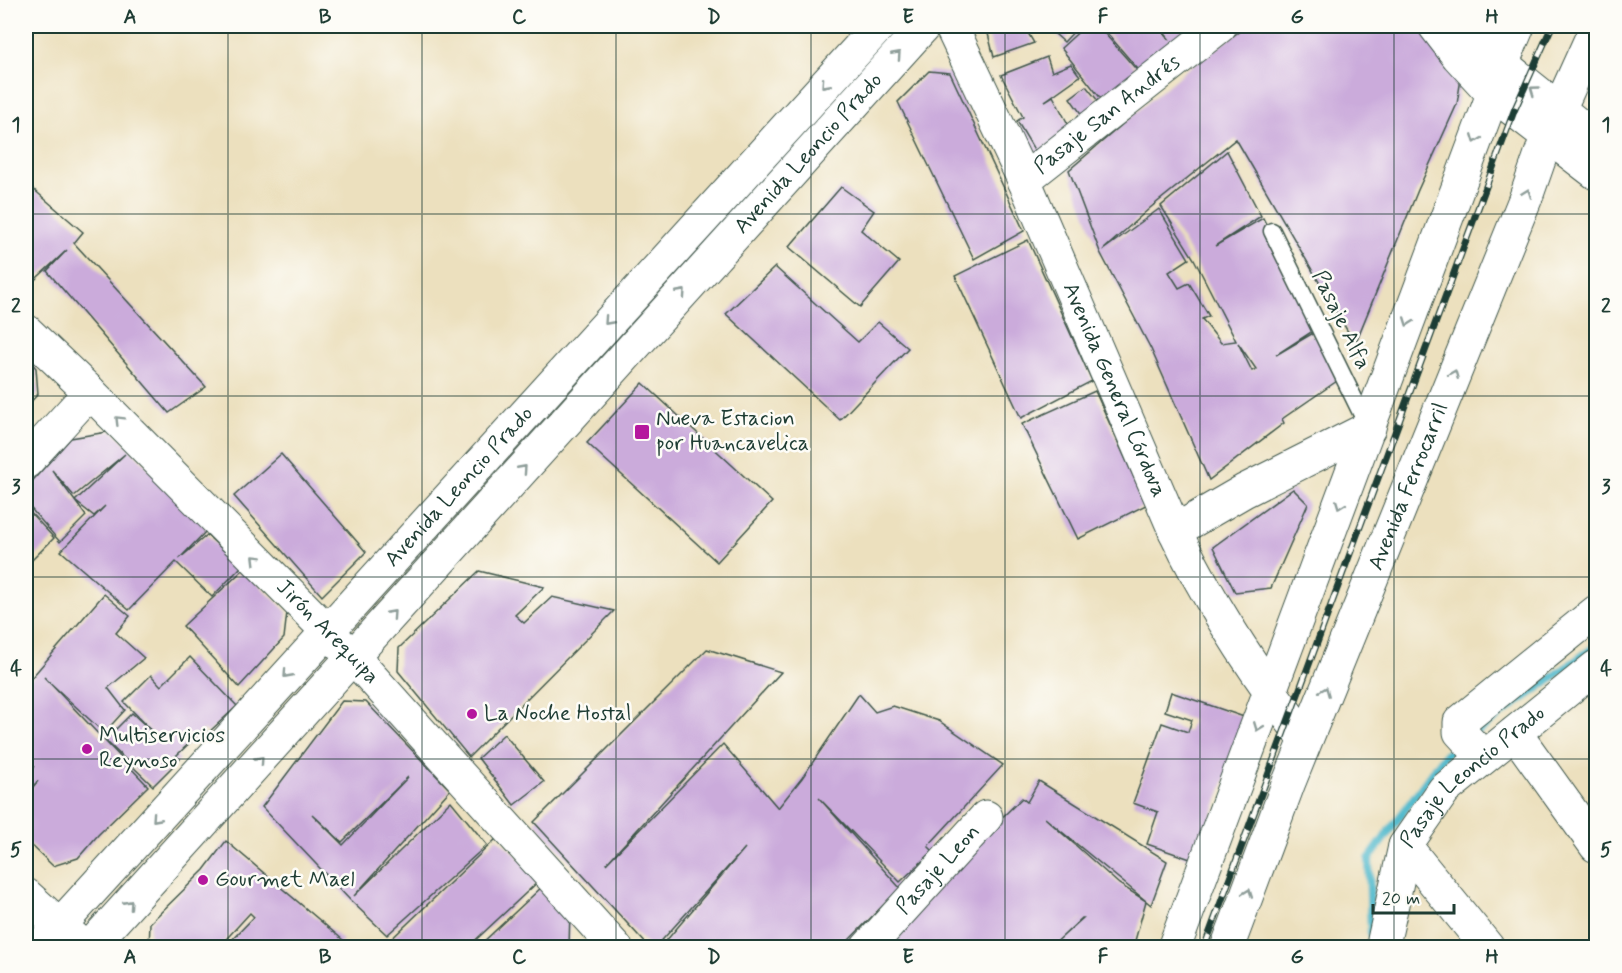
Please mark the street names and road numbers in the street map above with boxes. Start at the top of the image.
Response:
street label: Pasaje San Andrés [1028,48,1186,181]
street label: Avenida Leoncio Prado [728,67,889,240]
street label: Pasaje Alfa [1305,266,1377,374]
street label: Avenida General Córdova [1056,278,1173,501]
street label: Avenida Ferrocarril [1362,399,1455,574]
street label: Avenida Leoncio Prado [379,400,540,573]
street label: Jirón Arequipa [270,573,385,690]
street label: Pasaje Leoncio Prado [1394,700,1551,853]
street label: Pasaje Leon [890,818,987,921]

